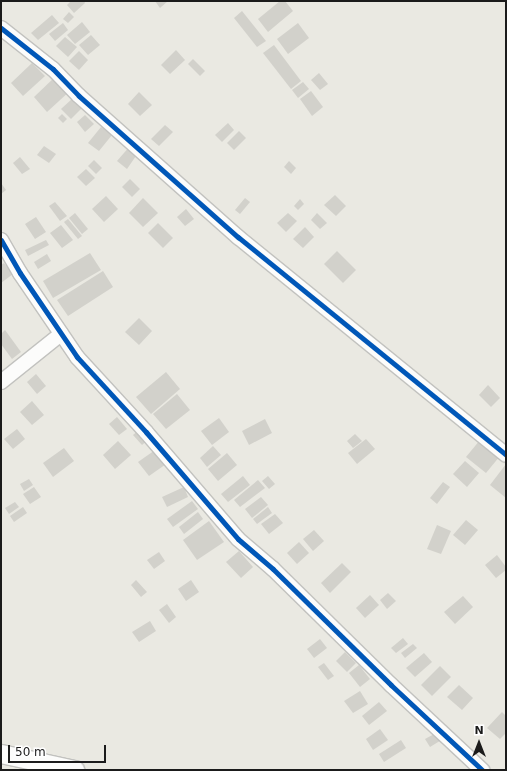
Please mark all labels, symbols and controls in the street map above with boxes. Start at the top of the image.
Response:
north arrow [459,723,499,763]
text: N [474,724,484,737]
scale bar [10,737,108,763]
text: 50 m [15,745,46,759]

